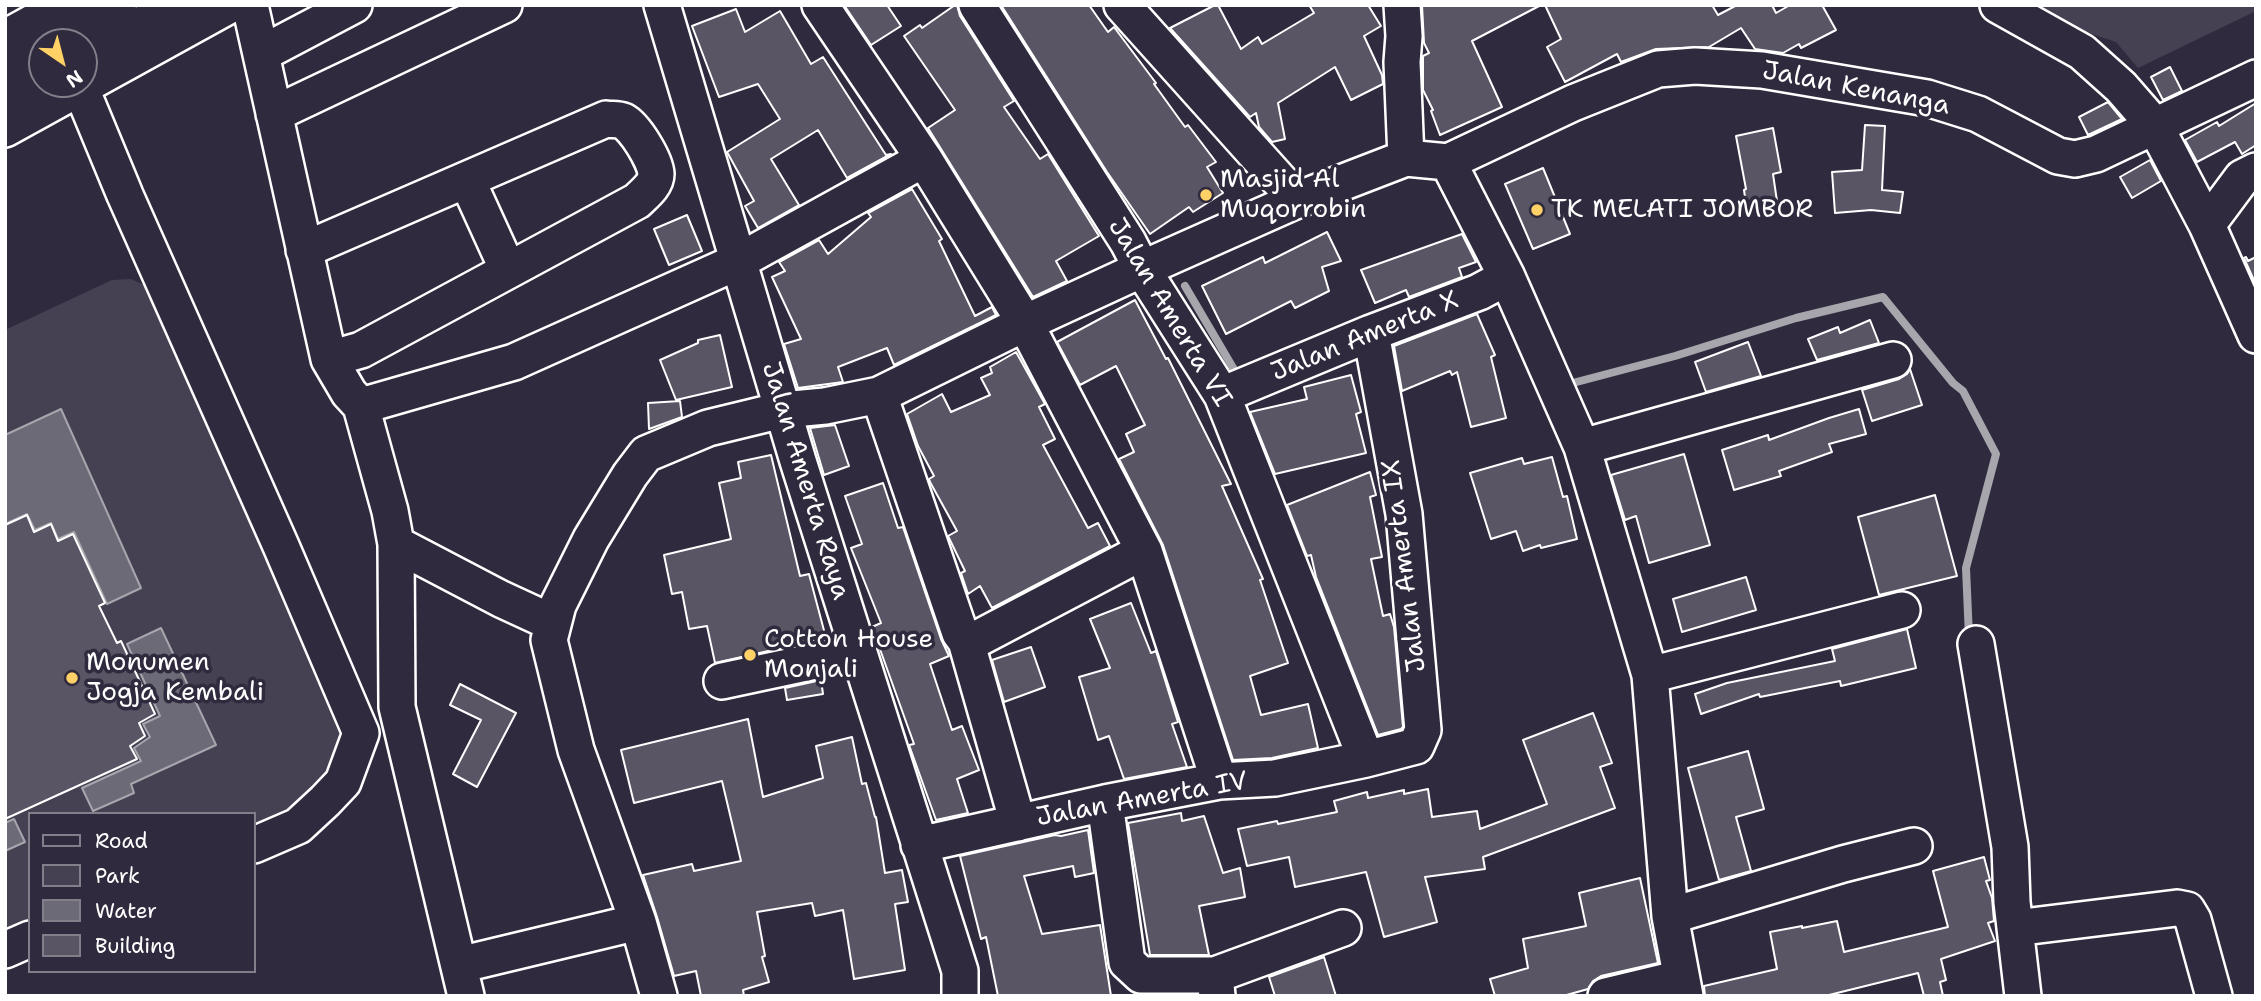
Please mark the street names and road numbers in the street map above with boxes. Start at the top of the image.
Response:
street label: Jalan Kenanga [1760,56,1952,122]
street label: Jalan Amerta VI [1100,213,1238,413]
street label: Jalan Amerta X [1267,285,1463,389]
street label: Jalan Amerta Raya [754,359,856,603]
street label: Jalan Amerta IX [1376,458,1434,674]
street label: Jalan Amerta IV [1034,766,1250,834]

